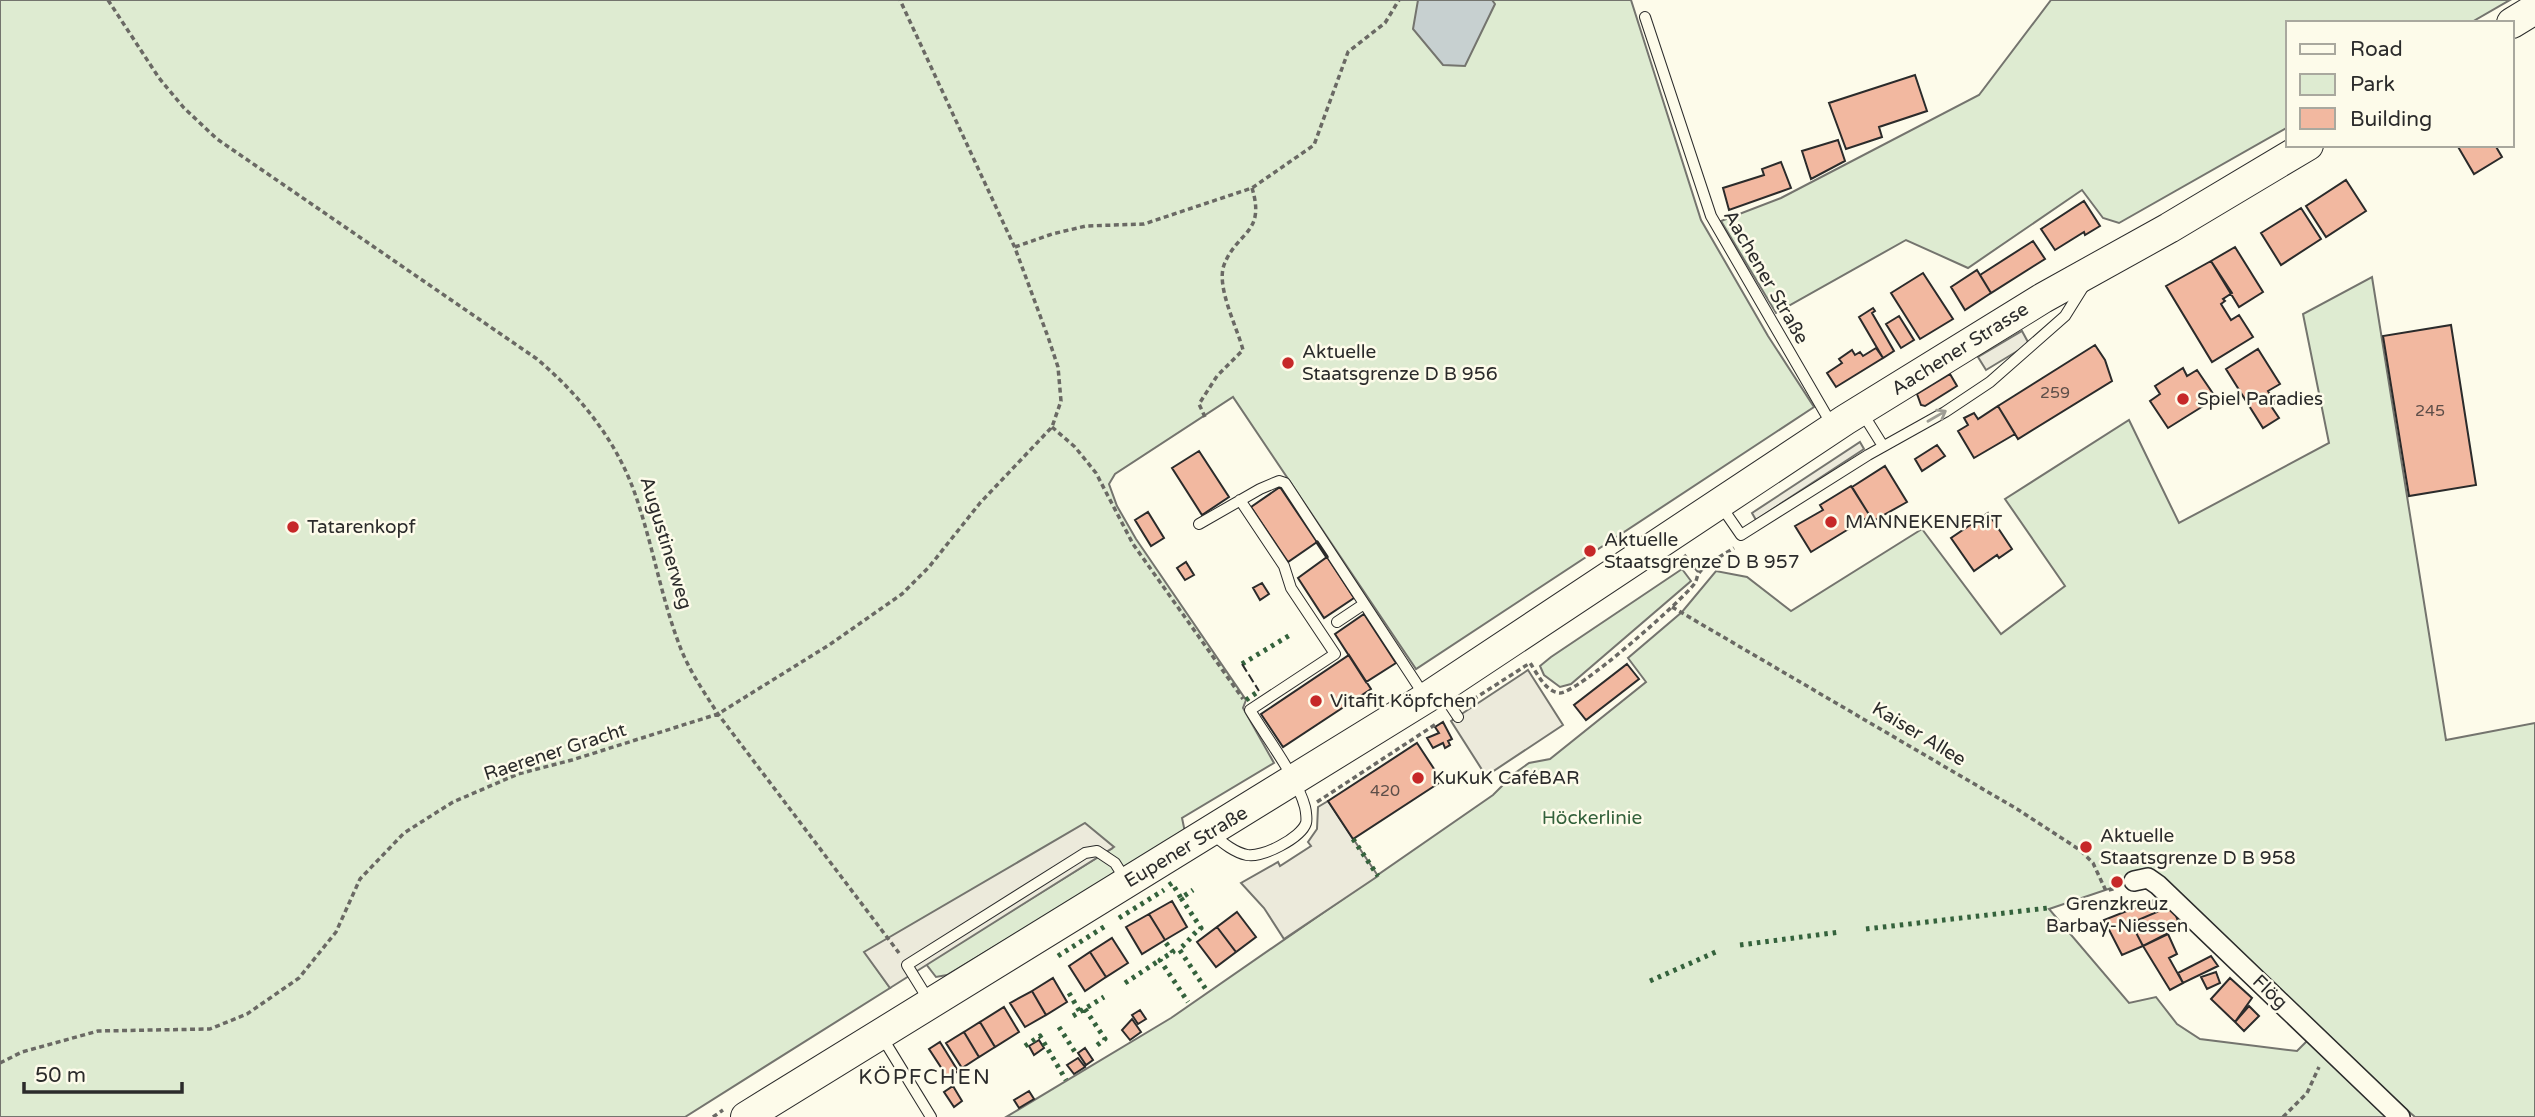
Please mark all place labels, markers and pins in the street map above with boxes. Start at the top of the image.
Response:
place label: Aktuelle Staatsgrenze D B 956 [1302,341,1498,385]
marker: Aktuelle Staatsgrenze D B 956 [1280,355,1296,371]
place label: Spiel Paradies [2197,388,2323,410]
marker: Spiel Paradies [2175,391,2191,407]
place label: MANNEKENFRIT [1845,511,2003,533]
marker: MANNEKENFRIT [1823,514,1839,530]
place label: Tatarenkopf [307,516,416,538]
marker: Tatarenkopf [285,519,301,535]
place label: Aktuelle Staatsgrenze D B 957 [1604,529,1800,573]
marker: Aktuelle Staatsgrenze D B 957 [1582,543,1598,559]
place label: Vitafit Köpfchen [1330,690,1477,712]
marker: Vitafit Köpfchen [1308,693,1324,709]
place label: KuKuK CaféBAR [1432,767,1580,789]
marker: KuKuK CaféBAR [1410,770,1426,786]
place label: Aktuelle Staatsgrenze D B 958 [2100,825,2296,869]
marker: Aktuelle Staatsgrenze D B 958 [2078,839,2094,855]
marker: Grenzkreuz Barbay-Niessen [2109,874,2125,890]
place label: Grenzkreuz Barbay-Niessen [2046,893,2188,937]

